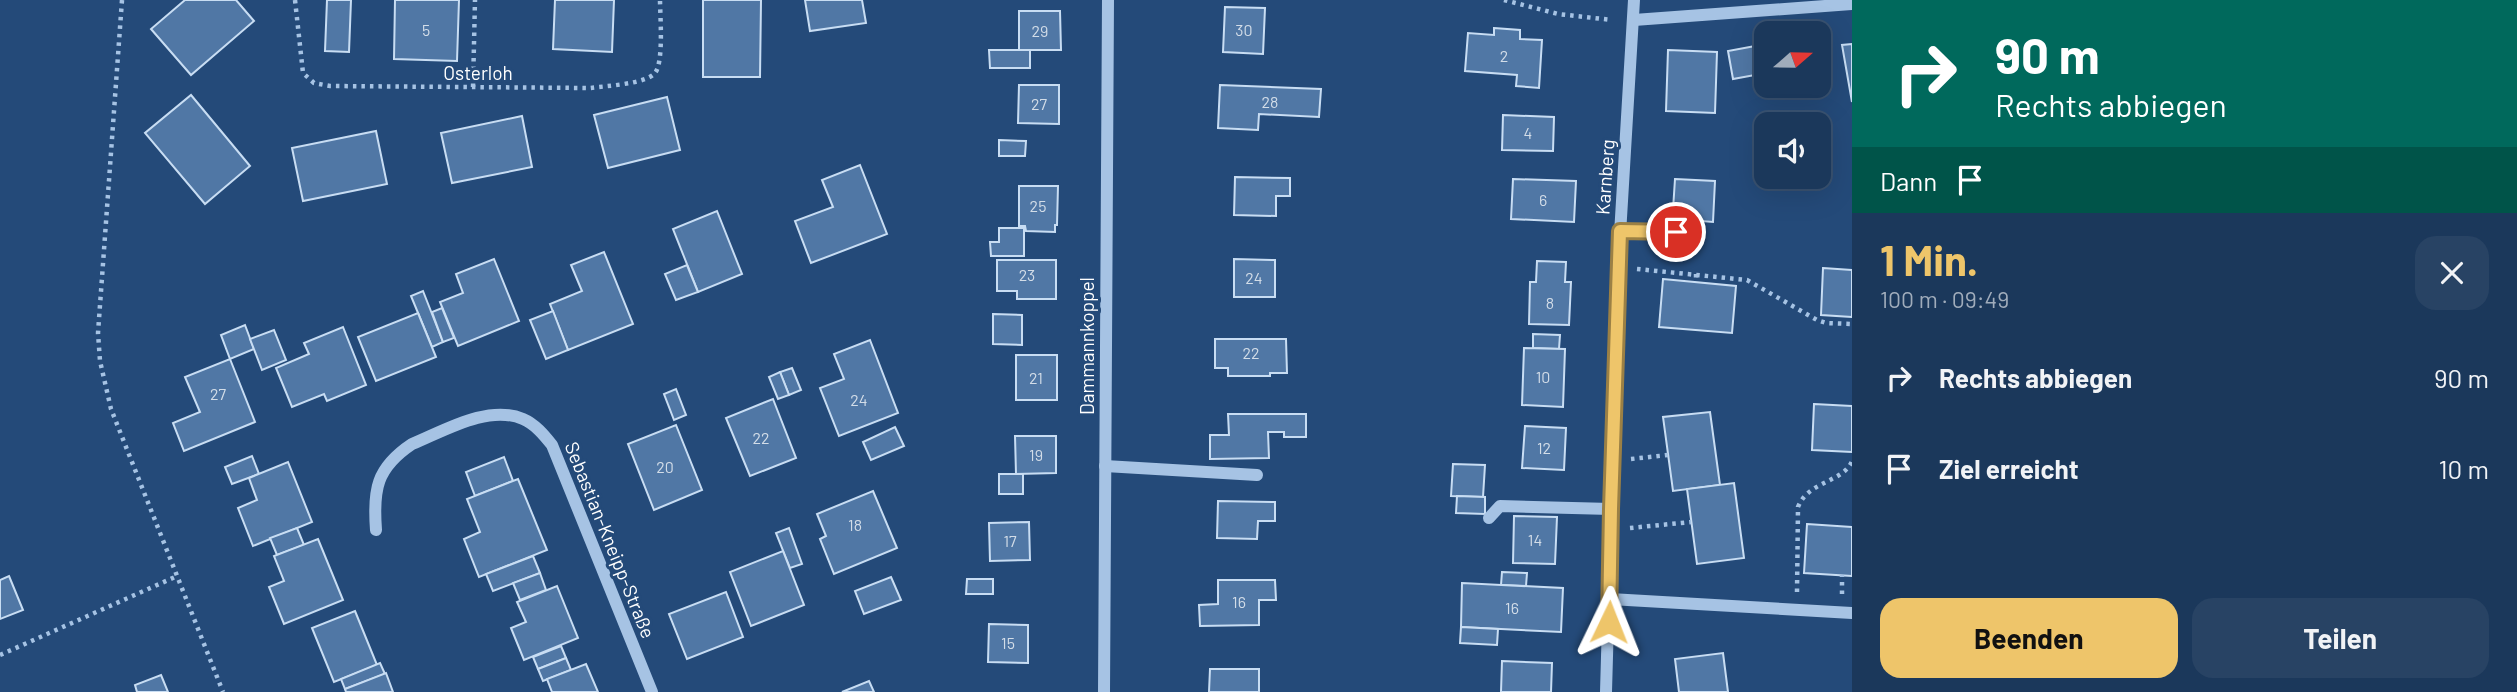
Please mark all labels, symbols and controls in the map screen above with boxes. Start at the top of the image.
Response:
house number: 5 [422,20,430,39]
house number: 30 [1235,20,1253,39]
house number: 29 [1032,21,1048,40]
north arrow [1754,21,1830,98]
map controls [1754,21,1831,189]
text: 90 m [1995,25,2100,84]
icon: right [1880,28,1971,119]
house number: 2 [1500,46,1508,65]
street label: Osterloh [443,61,513,84]
text: Rechts abbiegen [1995,85,2227,123]
house number: 28 [1262,92,1278,111]
house number: 27 [1031,94,1047,113]
button: sound [1754,112,1831,189]
house number: 4 [1524,123,1532,142]
street label: Karnberg [1590,138,1619,216]
icon: arrive [1951,161,1989,199]
text: Dann [1880,165,1937,196]
house number: 6 [1539,190,1547,209]
house number: 25 [1030,196,1046,215]
pin [1646,202,1706,262]
icon: arrive [1657,213,1695,251]
text: 1 Min. [1880,234,1978,284]
button: close [2415,236,2489,310]
house number: 23 [1019,265,1035,284]
house number: 24 [1245,268,1263,287]
street label: Dammannkoppel [1075,277,1098,415]
text: 100 m · 09:49 [1880,285,2009,313]
house number: 8 [1546,293,1554,312]
house number: 22 [1242,343,1260,362]
icon: right [1880,359,1918,397]
text: Rechts abbiegen [1939,362,2132,393]
text: 90 m [2434,362,2489,393]
house number: 10 [1536,367,1550,386]
house number: 21 [1029,368,1043,387]
house number: 27 [210,384,226,403]
house number: 24 [850,390,868,409]
house number: 22 [752,428,770,447]
street label: Sebastian-Kneipp-Straße [560,438,660,641]
house number: 12 [1537,438,1551,457]
house number: 19 [1029,445,1043,464]
icon: arrive [1880,450,1918,488]
text: Ziel erreicht [1939,453,2079,484]
text: 10 m [2439,453,2489,484]
house number: 20 [656,457,674,476]
house number: 18 [848,515,862,534]
house number: 14 [1528,530,1542,549]
house number: 17 [1003,531,1017,550]
position arrow [1572,585,1646,659]
house number: 16 [1232,592,1246,611]
house number: 16 [1505,598,1519,617]
button: Beenden [1880,598,2178,678]
button: Teilen [2192,598,2489,678]
house number: 15 [1001,633,1015,652]

